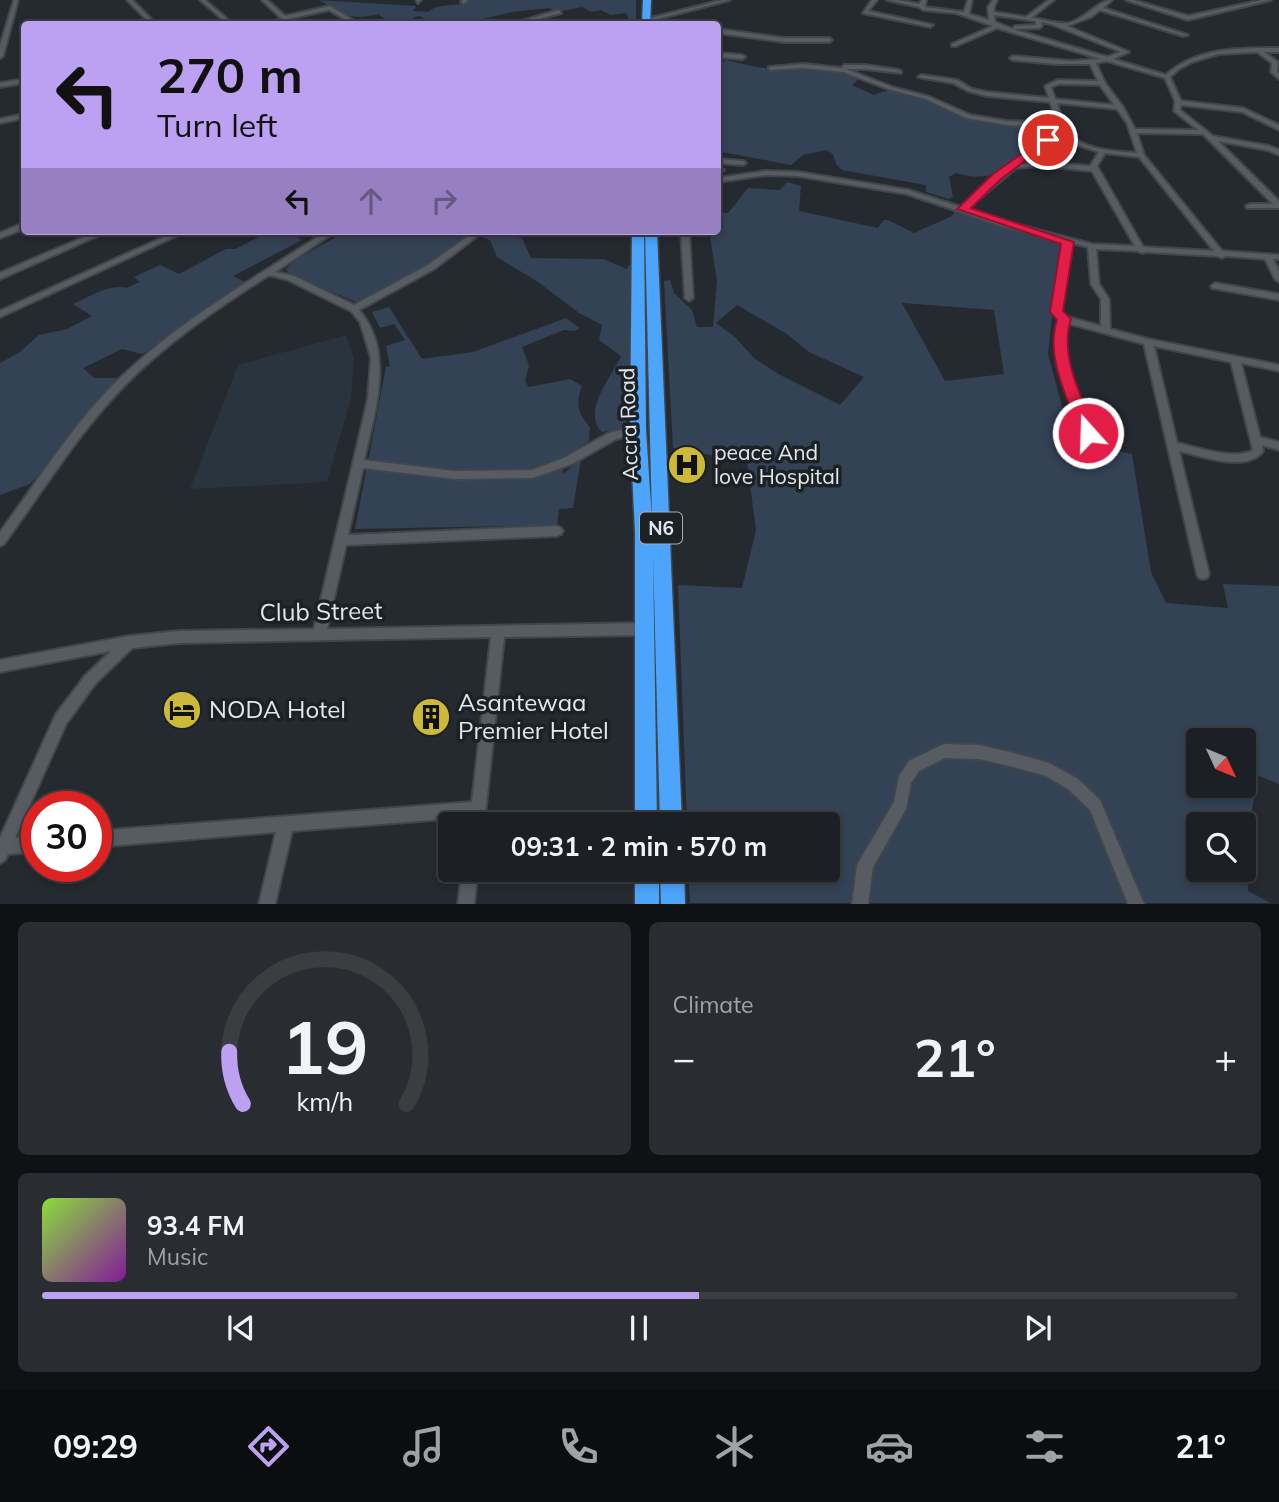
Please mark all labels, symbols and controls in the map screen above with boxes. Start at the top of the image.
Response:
text: 270 m [157,44,303,105]
icon: left [42,49,133,140]
text: Turn left [157,105,277,145]
pin [1018,110,1078,170]
icon: arrive [1029,121,1067,159]
icon: left [279,182,317,220]
icon: ahead [352,182,390,220]
icon: right [425,182,463,220]
street label: Accra Road [613,367,643,481]
position arrow [1051,396,1125,470]
place label: peace And love Hospital [714,439,840,489]
hospital icon: peace And love Hospital [666,444,708,486]
road number: N6 [640,512,682,544]
street label: Club Street [259,595,383,627]
place label: Asantewaa Premier Hotel [458,687,609,745]
hotel icon: NODA Hotel [161,689,203,731]
place label: NODA Hotel [209,694,346,724]
building icon: Asantewaa Premier Hotel [410,696,452,738]
north arrow [1186,728,1256,798]
map controls [1186,728,1256,882]
speed limit sign: 30 [21,791,112,882]
button: search [1186,812,1256,882]
text: 09:31 · 2 min · 570 m [511,830,767,863]
text: Climate [673,990,754,1019]
text: 19 [281,1002,368,1093]
text: 21° [914,1025,996,1090]
text: − [673,1034,695,1082]
text: + [1214,1034,1237,1082]
text: km/h [296,1086,353,1117]
text: 93.4 FM [147,1209,245,1242]
text: Music [147,1242,208,1271]
icon: previous [222,1309,260,1347]
icon: pause [620,1309,658,1347]
icon: next [1019,1309,1057,1347]
icon: directions [244,1422,293,1471]
icon: music [399,1422,448,1471]
icon: phone [554,1422,603,1471]
icon: climate [710,1422,759,1471]
icon: car [865,1422,914,1471]
icon: filters [1020,1422,1069,1471]
text: 09:29 [53,1426,138,1466]
text: 21° [1175,1426,1226,1466]

